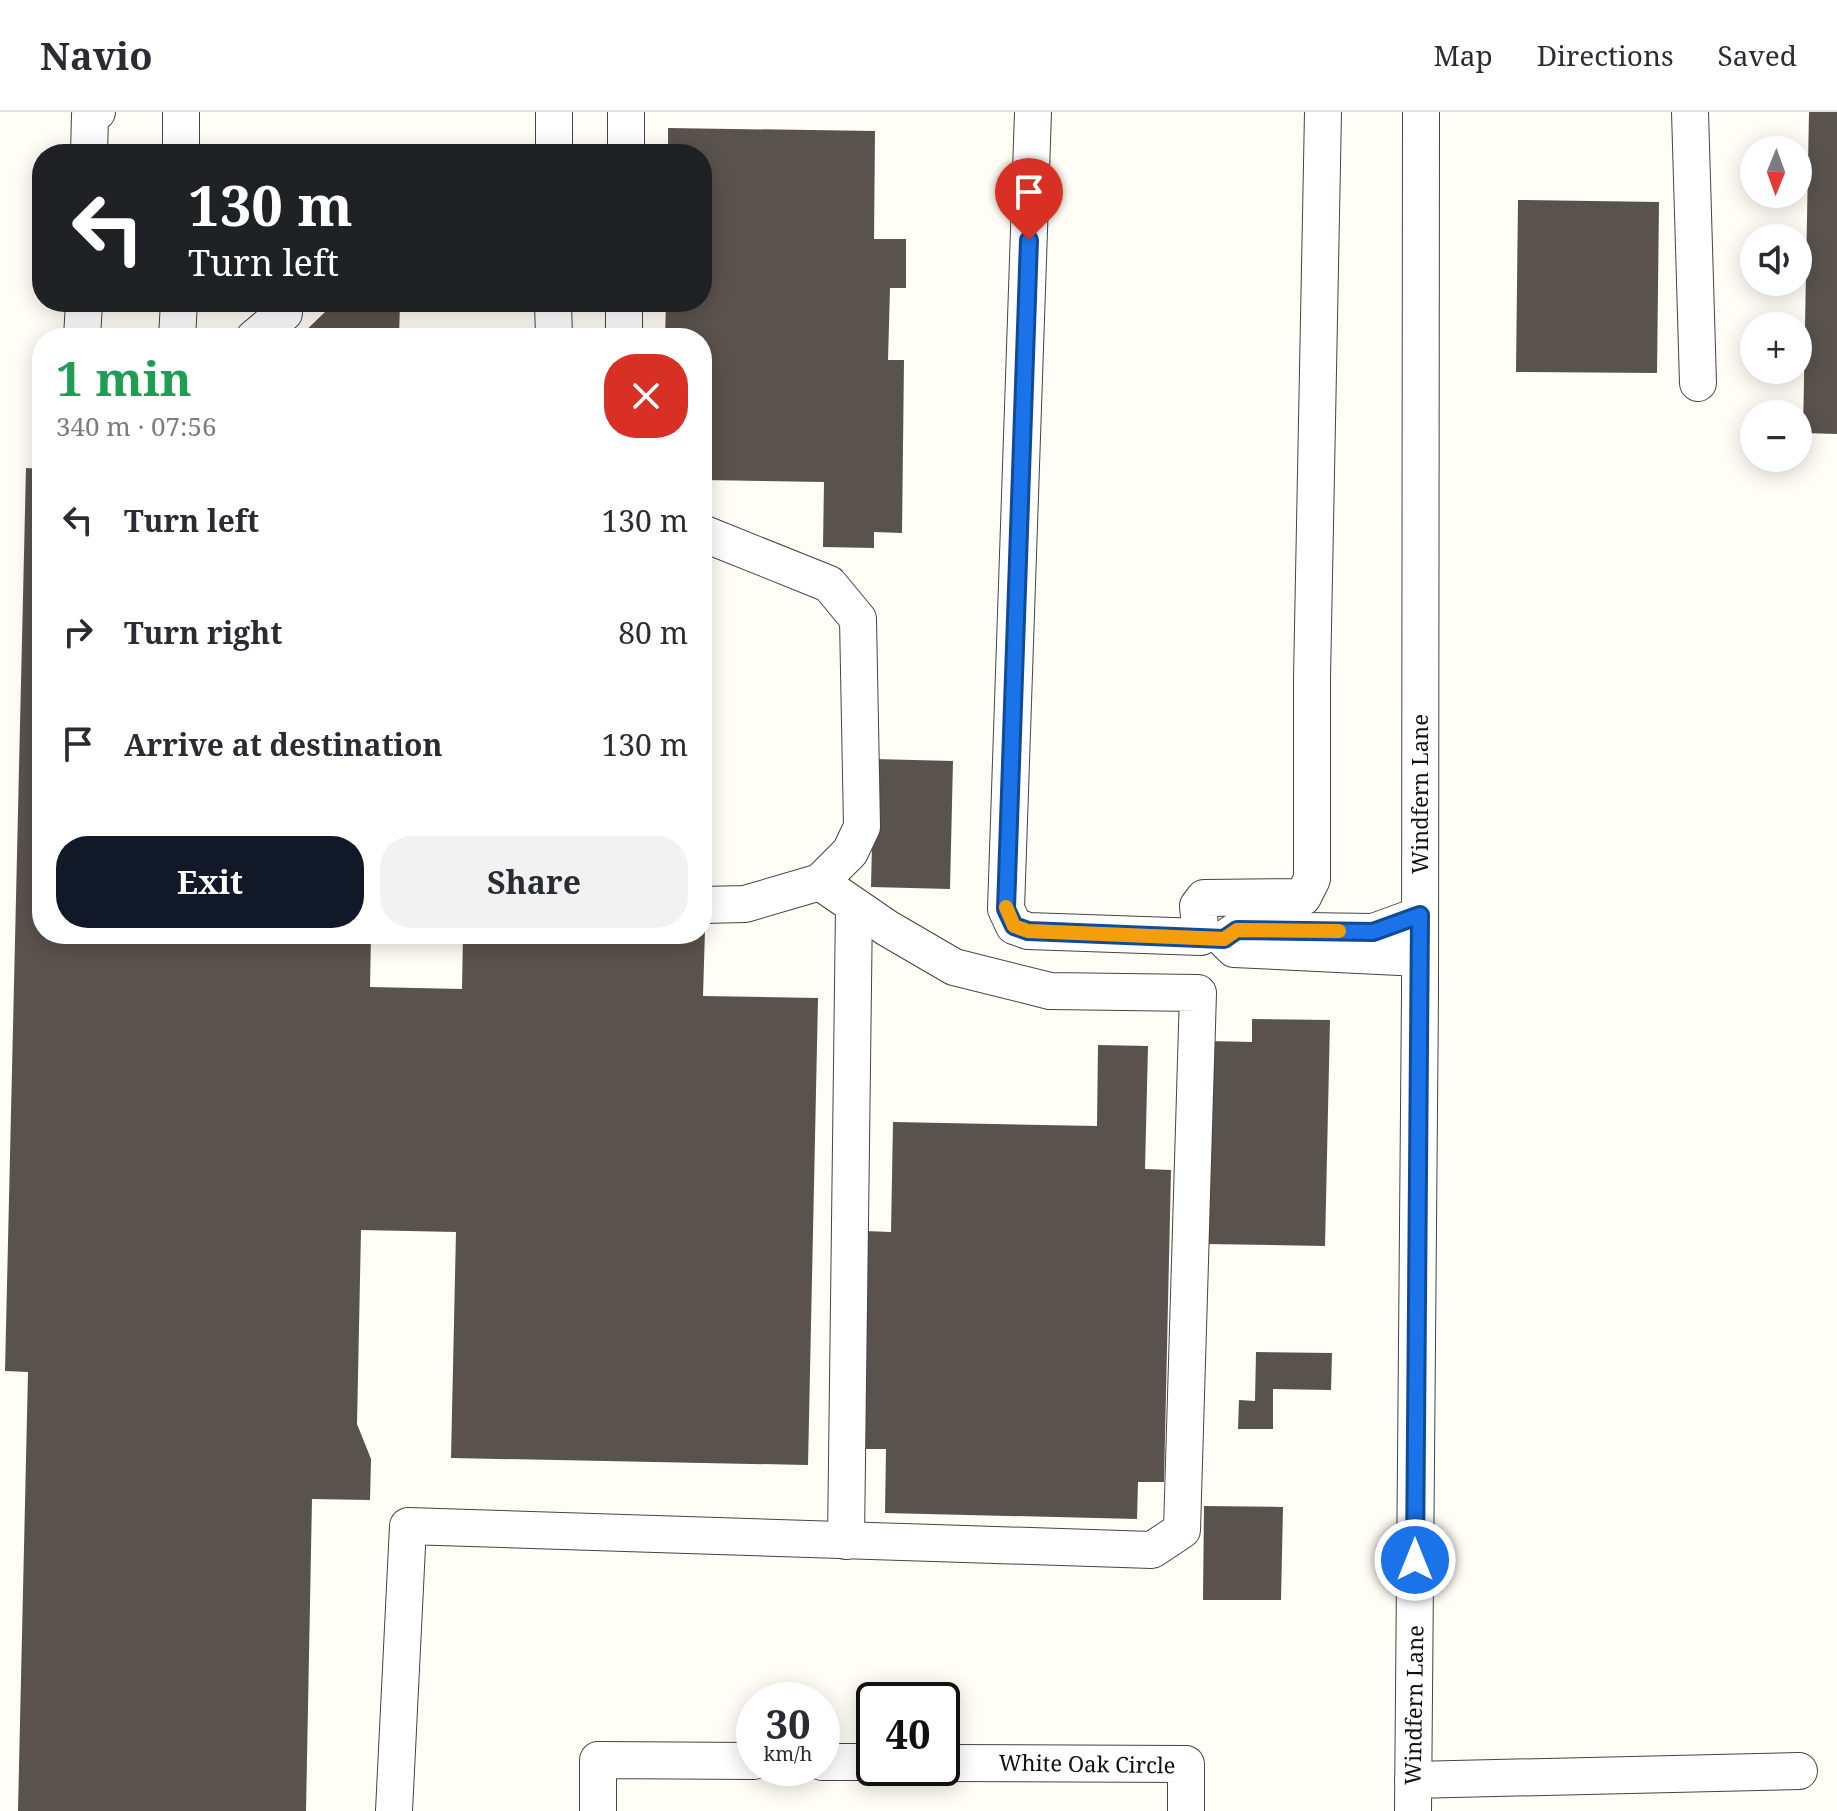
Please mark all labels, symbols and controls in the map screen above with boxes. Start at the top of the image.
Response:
text: Navio [40,29,152,81]
text: Map [1433,36,1493,74]
text: Directions [1537,36,1674,74]
text: Saved [1718,36,1797,74]
north arrow [1740,136,1812,208]
map controls [1740,136,1812,472]
pin [995,158,1063,240]
text: 130 m [188,166,353,242]
icon: arrive [1007,170,1051,214]
icon: left [56,176,160,280]
button: sound [1740,224,1812,296]
text: Turn left [188,238,339,287]
button: + [1740,312,1812,384]
text: 1 min [56,345,192,410]
button: close [604,354,688,438]
button: − [1740,400,1812,472]
text: 340 m · 07:56 [56,408,217,444]
icon: left [56,498,100,542]
text: Turn left [124,500,259,541]
text: 130 m [602,500,688,541]
icon: right [56,610,100,654]
text: Turn right [124,612,282,653]
text: 80 m [618,612,688,653]
street label: Windfern Lane [1404,714,1434,874]
icon: arrive [56,722,100,766]
text: Arrive at destination [124,724,443,765]
text: 130 m [602,724,688,765]
button: Exit [56,836,364,928]
button: Share [380,836,688,928]
position arrow [1373,1518,1457,1602]
street label: Windfern Lane [1397,1625,1429,1785]
speed limit sign: 40 [856,1682,960,1786]
text: 30 [765,1696,811,1751]
text: km/h [763,1740,813,1767]
street label: White Oak Circle [998,1746,1176,1780]

